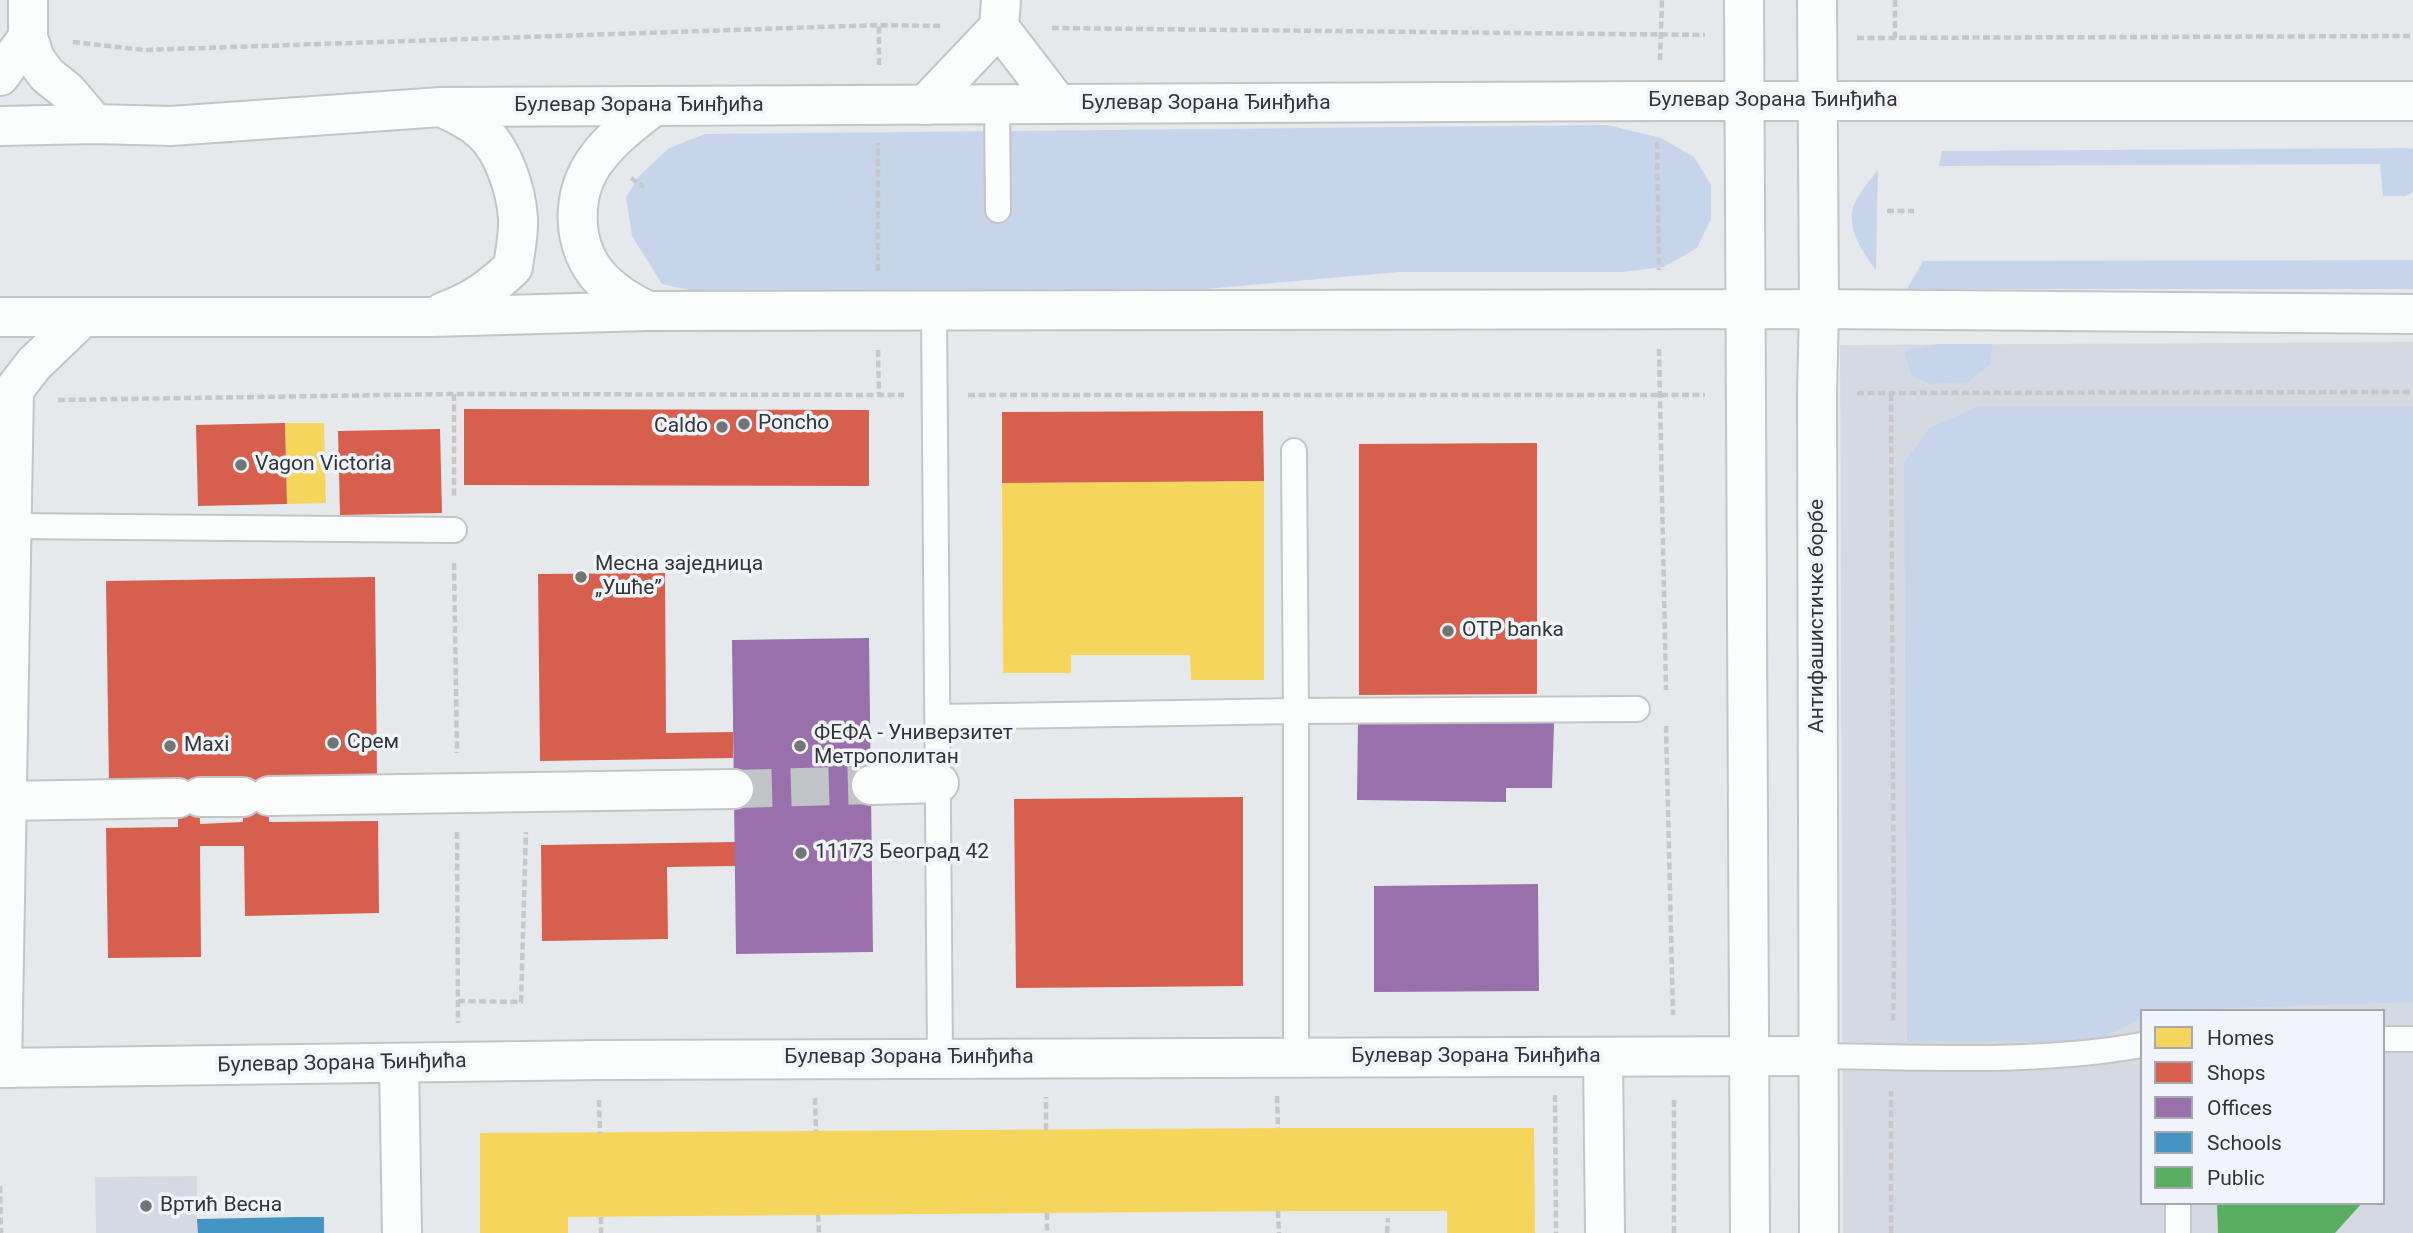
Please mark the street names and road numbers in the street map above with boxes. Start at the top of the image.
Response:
street label: Булевар Зорана Ђинђића [1648,88,1898,114]
street label: Булевар Зорана Ђинђића [1081,91,1331,117]
street label: Булевар Зорана Ђинђића [514,93,764,119]
street label: Антифашистичке борбе [1805,499,1831,733]
street label: Булевар Зорана Ђинђића [1351,1044,1601,1070]
street label: Булевар Зорана Ђинђића [784,1045,1034,1071]
street label: Булевар Зорана Ђинђића [217,1049,467,1079]

